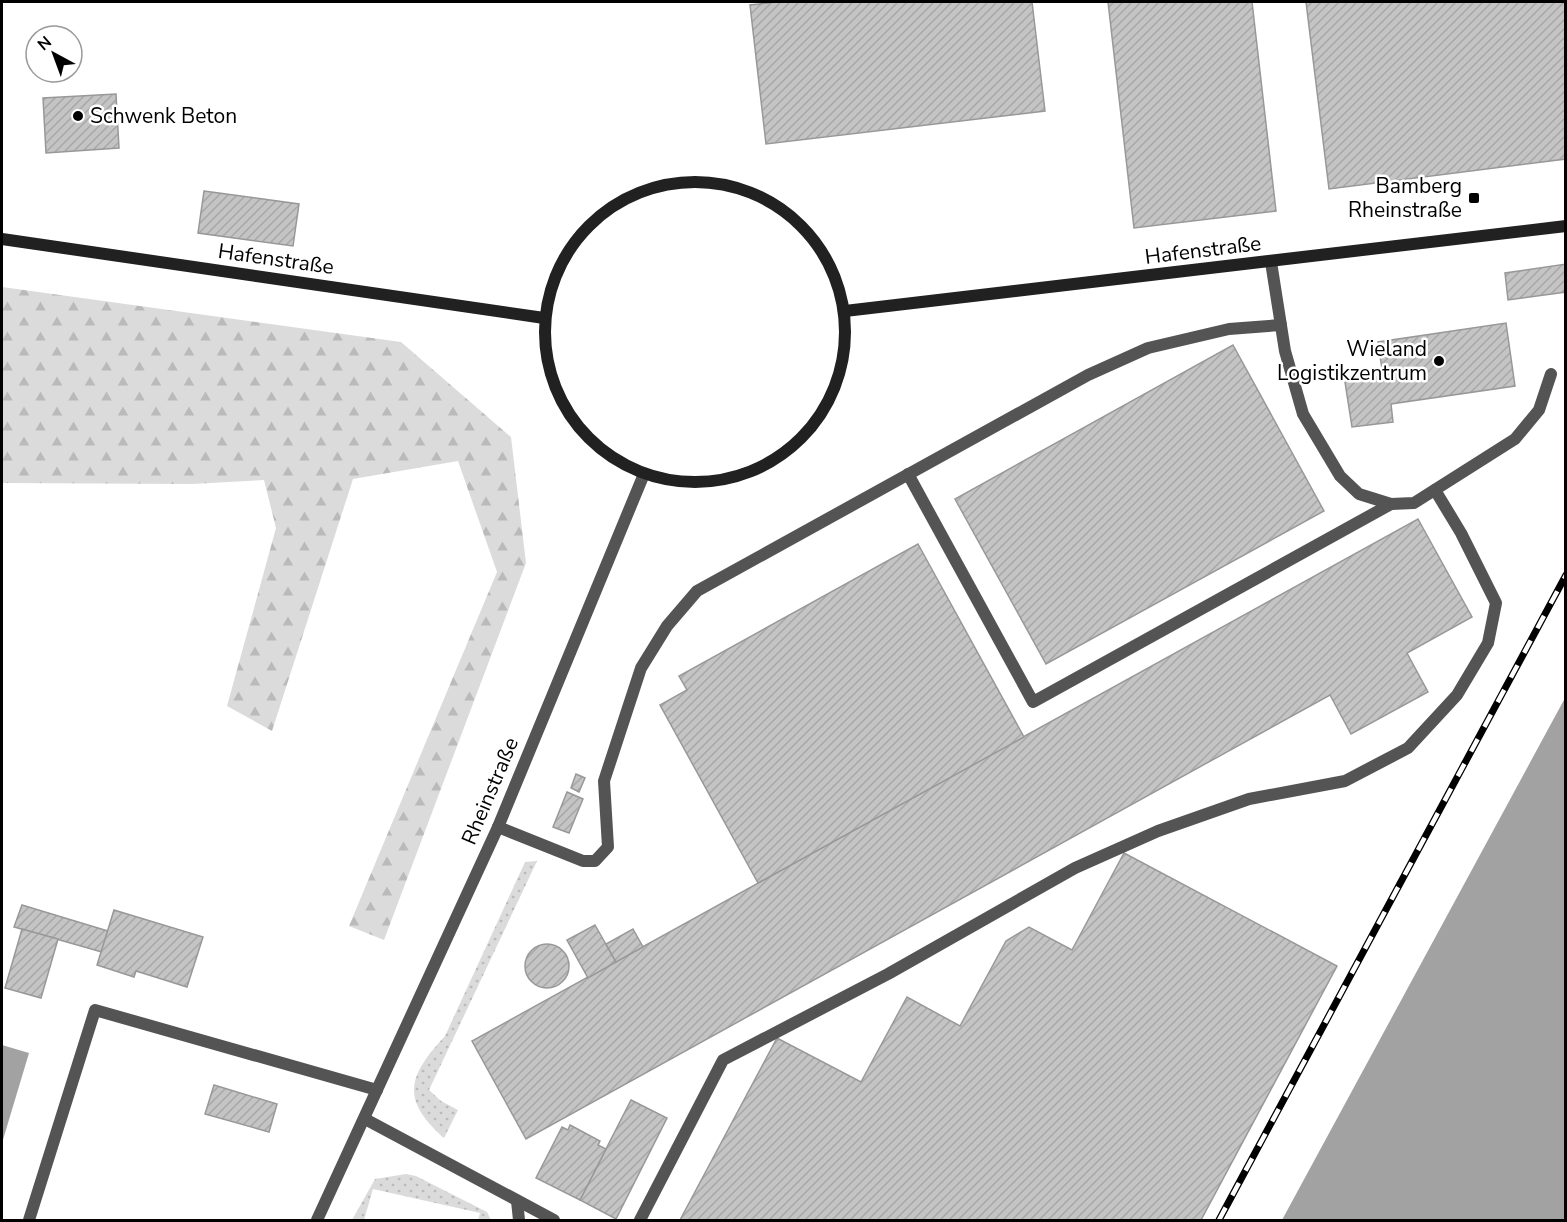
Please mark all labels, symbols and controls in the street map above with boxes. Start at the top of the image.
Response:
north arrow [24,24,84,84]
text: N [33,31,57,56]
place label: Schwenk Beton [90,102,237,130]
marker: Schwenk Beton [71,109,85,123]
place label: Bamberg Rheinstraße [1348,172,1462,224]
marker: Bamberg Rheinstraße [1467,191,1481,205]
street label: Hafenstraße [1143,229,1263,271]
street label: Hafenstraße [216,237,336,281]
place label: Wieland Logistikzentrum [1277,335,1427,387]
marker: Wieland Logistikzentrum [1432,354,1446,368]
street label: Rheinstraße [455,733,525,849]

